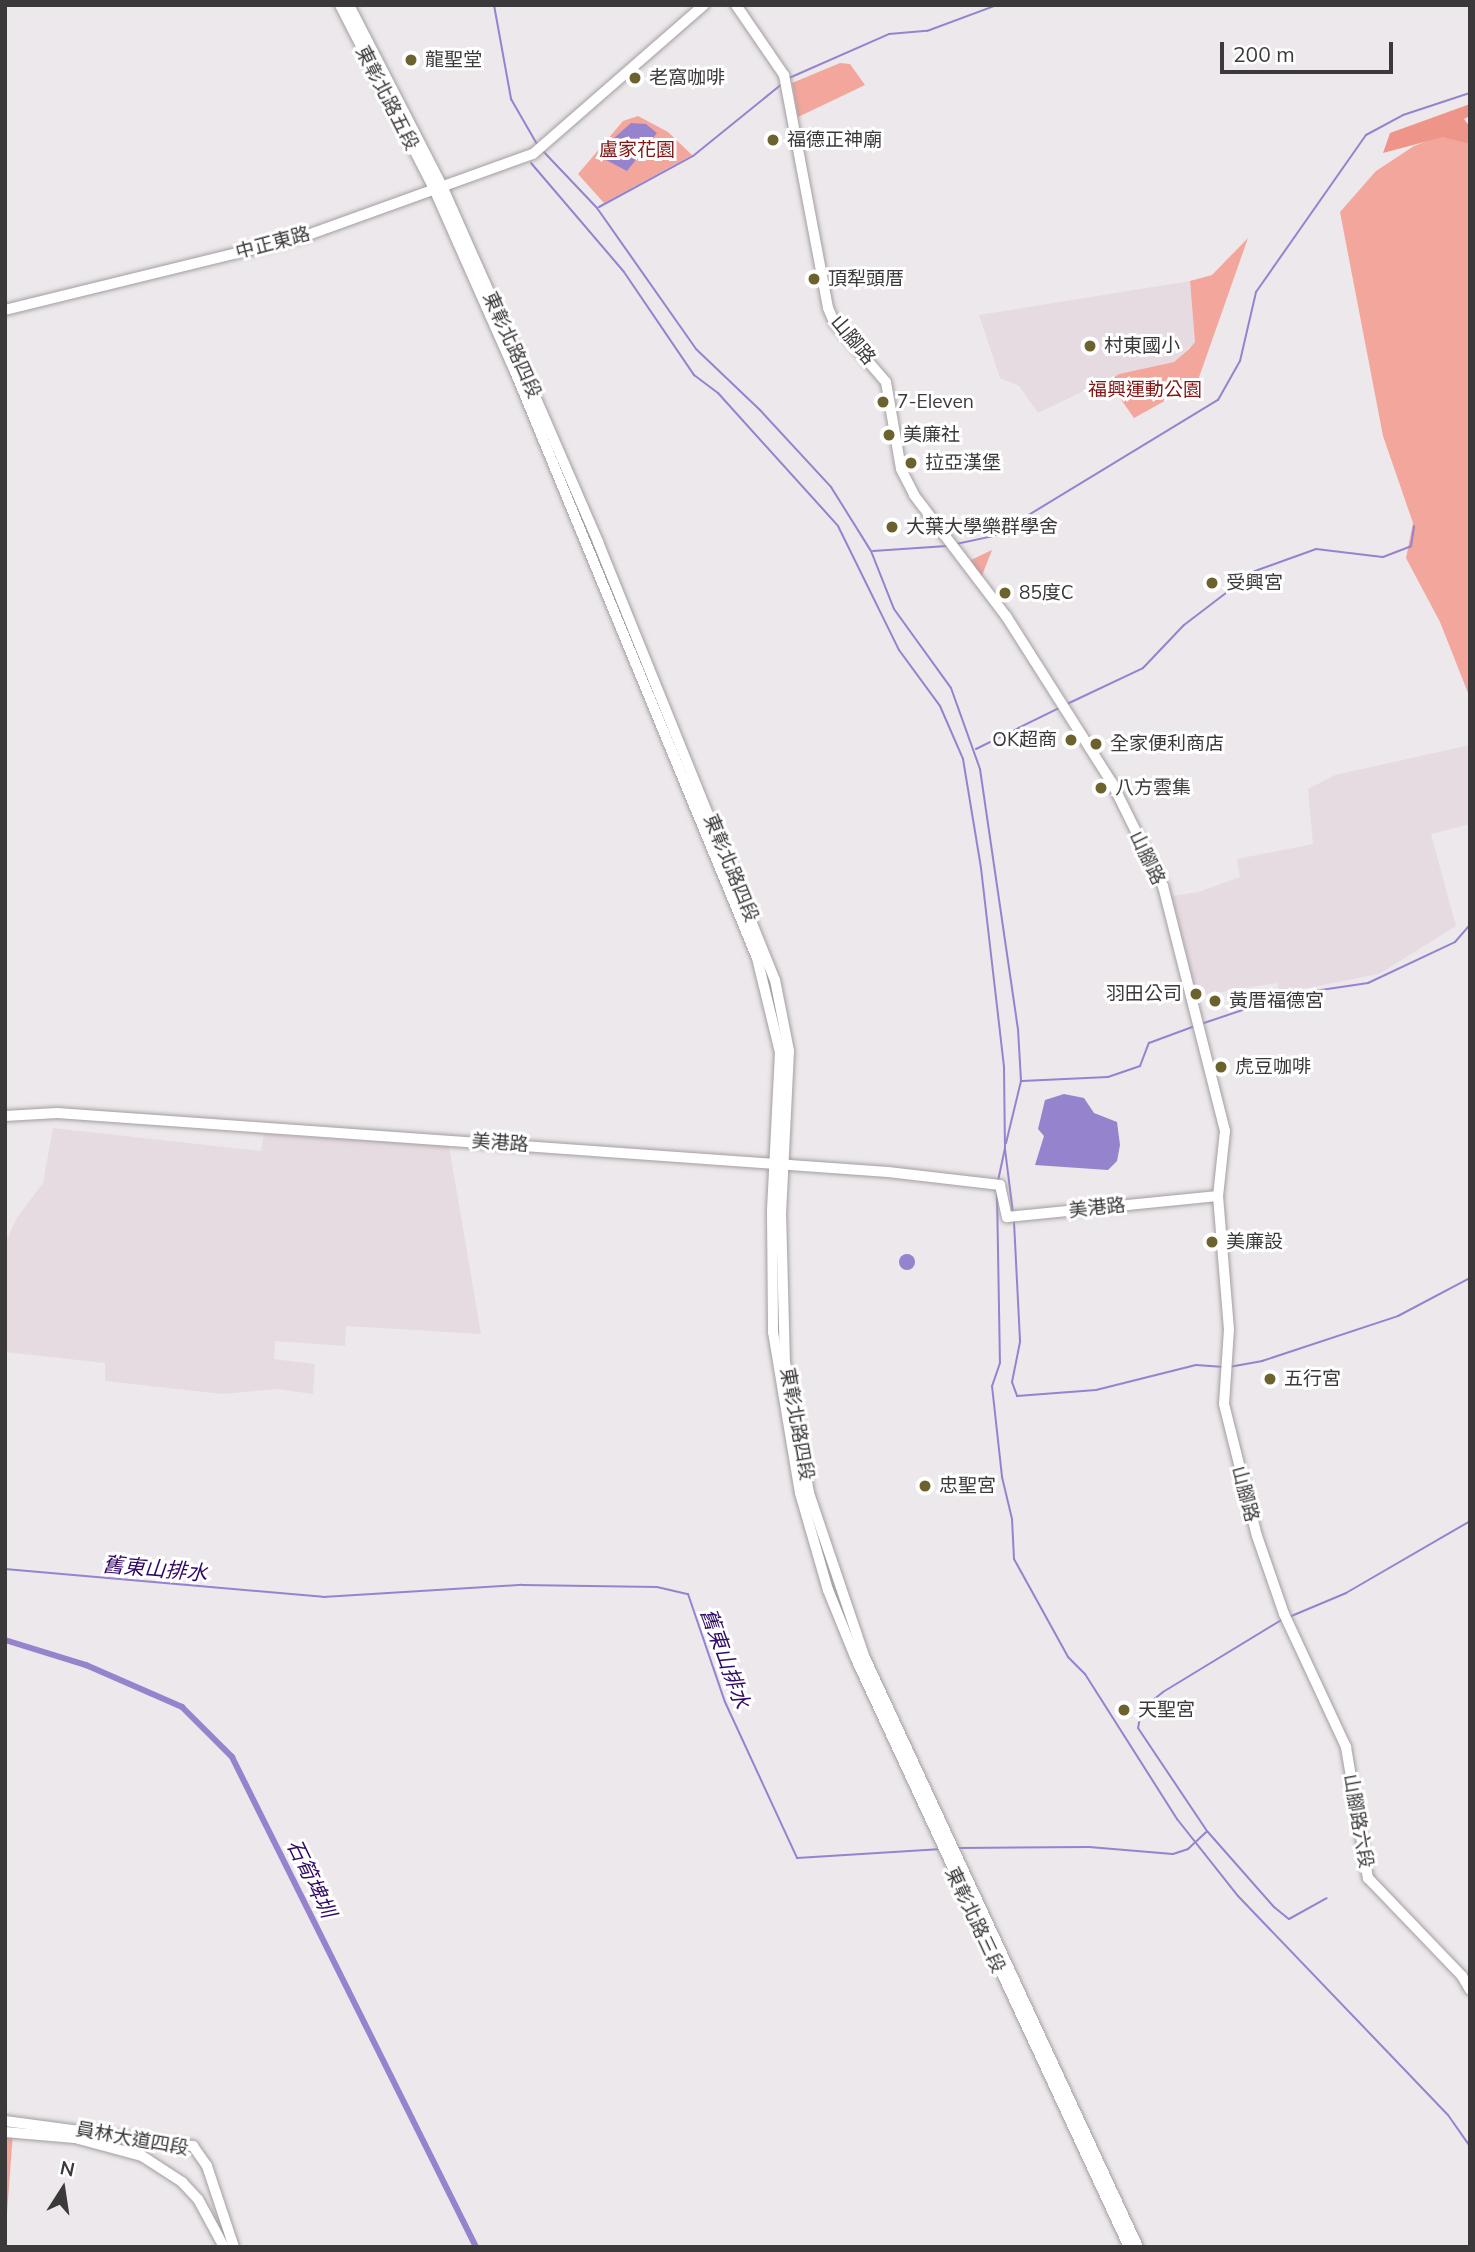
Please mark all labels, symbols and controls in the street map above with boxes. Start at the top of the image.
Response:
scale bar [1223,28,1396,72]
text: 200 m [1233,41,1295,67]
street label: 東彰北路五段 [351,42,423,154]
place label: 龍聖堂 [425,49,482,71]
marker: 龍聖堂 [403,52,419,68]
place label: 老窩咖啡 [649,67,725,89]
marker: 老窩咖啡 [627,70,643,86]
place label: 福德正神廟 [787,129,882,151]
marker: 福德正神廟 [765,132,781,148]
park label: 盧家花園 [599,139,675,161]
street label: 中正東路 [233,222,313,264]
place label: 頂犁頭厝 [828,268,904,290]
marker: 頂犁頭厝 [806,271,822,287]
street label: 東彰北路四段 [478,288,546,402]
street label: 山腳路 [826,311,880,369]
place label: 村東國小 [1104,335,1180,357]
marker: 村東國小 [1082,338,1098,354]
park label: 福興運動公園 [1088,379,1202,401]
place label: 7-Eleven [897,391,974,413]
marker: 7-Eleven [875,394,891,410]
place label: 美廉社 [903,424,960,446]
marker: 美廉社 [881,427,897,443]
place label: 拉亞漢堡 [925,452,1001,474]
marker: 拉亞漢堡 [903,455,919,471]
place label: 大葉大學樂群學舍 [906,516,1058,538]
marker: 大葉大學樂群學舍 [884,519,900,535]
place label: 受興宮 [1226,572,1283,594]
marker: 受興宮 [1204,575,1220,591]
place label: 85度C [1019,582,1074,604]
marker: 85度C [997,585,1013,601]
place label: OK超商 [992,729,1057,751]
marker: OK超商 [1063,732,1079,748]
place label: 全家便利商店 [1110,733,1224,755]
marker: 全家便利商店 [1088,736,1104,752]
place label: 八方雲集 [1115,777,1191,799]
marker: 八方雲集 [1093,780,1109,796]
street label: 東彰北路四段 [699,811,763,925]
street label: 山腳路 [1124,827,1170,889]
place label: 羽田公司 [1106,983,1182,1005]
marker: 羽田公司 [1188,986,1204,1002]
place label: 黃厝福德宮 [1229,990,1324,1012]
marker: 黃厝福德宮 [1207,993,1223,1009]
place label: 虎豆咖啡 [1235,1056,1311,1078]
marker: 虎豆咖啡 [1213,1059,1229,1075]
street label: 美港路 [471,1130,529,1156]
street label: 美港路 [1067,1194,1127,1222]
place label: 美廉設 [1226,1231,1283,1253]
marker: 美廉設 [1204,1234,1220,1250]
street label: 東彰北路四段 [776,1366,818,1482]
place label: 五行宮 [1284,1368,1341,1390]
marker: 五行宮 [1262,1371,1278,1387]
street label: 山腳路 [1227,1464,1263,1524]
place label: 忠聖宮 [939,1475,996,1497]
marker: 忠聖宮 [917,1478,933,1494]
water label: 舊東山排水 [102,1551,208,1585]
water label: 舊東山排水 [696,1604,756,1712]
place label: 天聖宮 [1138,1699,1195,1721]
marker: 天聖宮 [1116,1702,1132,1718]
street label: 山腳路六段 [1339,1772,1377,1870]
water label: 石筍埤圳 [282,1835,342,1921]
street label: 東彰北路三段 [941,1864,1009,1976]
street label: 員林大道四段 [74,2118,190,2160]
north arrow [28,2154,98,2224]
text: N [58,2155,77,2182]

